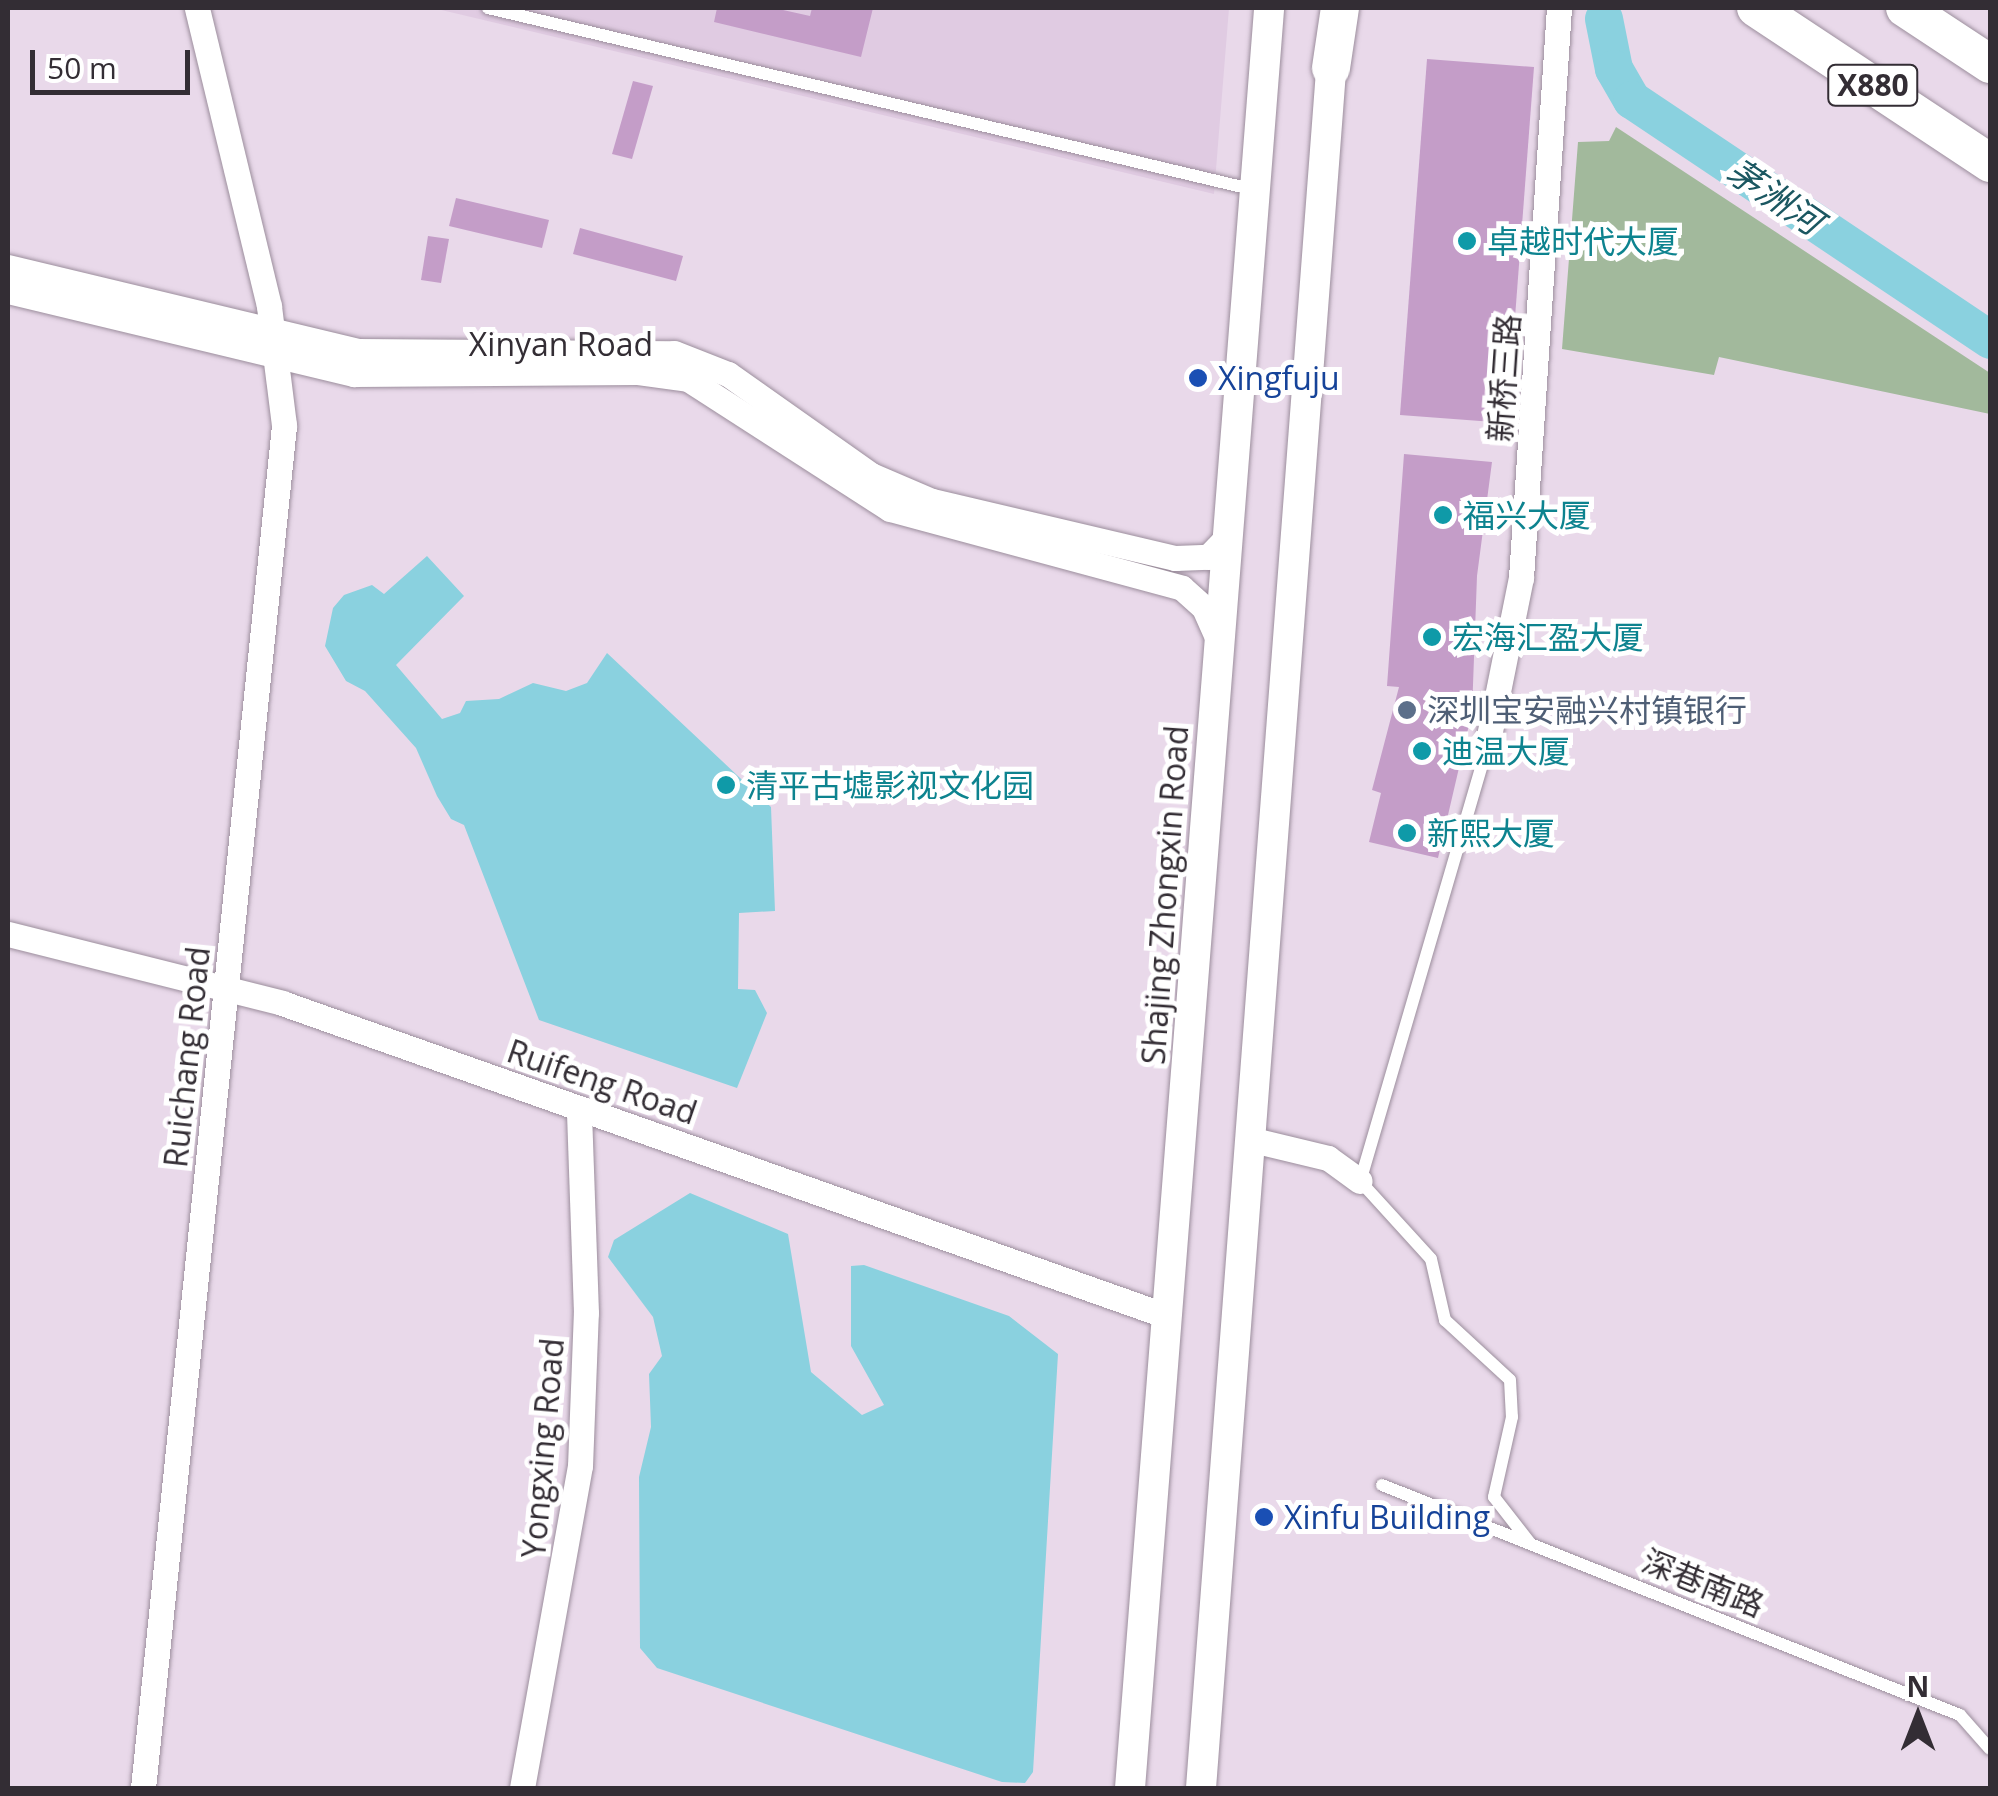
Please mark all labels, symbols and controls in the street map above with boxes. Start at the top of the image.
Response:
scale bar [35,30,195,92]
text: 50 m [47,47,117,88]
road number: X880 [1826,60,1920,110]
water label: 茅洲河 [1720,149,1830,243]
place label: 卓越时代大厦 [1487,222,1679,260]
marker: 卓越时代大厦 [1456,230,1478,252]
street label: 新桥三路 [1480,313,1528,443]
street label: Xinyan Road [469,325,653,363]
place label: Xingfuju [1218,359,1340,397]
marker: Xingfuju [1187,367,1209,389]
place label: 福兴大厦 [1463,496,1591,534]
marker: 福兴大厦 [1432,504,1454,526]
place label: 宏海汇盈大厦 [1452,618,1644,656]
marker: 宏海汇盈大厦 [1421,626,1443,648]
place label: 深圳宝安融兴村镇银行 [1427,691,1747,729]
marker: 深圳宝安融兴村镇银行 [1396,699,1418,721]
street label: Shajing Zhongxin Road [1134,724,1196,1066]
place label: 迪温大厦 [1442,732,1570,770]
marker: 迪温大厦 [1411,740,1433,762]
place label: 清平古墟影视文化园 [746,766,1034,804]
marker: 清平古墟影视文化园 [715,774,737,796]
place label: 新熙大厦 [1427,814,1555,852]
marker: 新熙大厦 [1396,822,1418,844]
street label: Ruichang Road [156,945,218,1169]
street label: Ruifeng Road [502,1032,702,1132]
street label: Yongxing Road [514,1336,572,1560]
place label: Xinfu Building [1284,1498,1490,1536]
marker: Xinfu Building [1253,1506,1275,1528]
street label: 深巷南路 [1636,1541,1770,1625]
north arrow [1868,1666,1968,1766]
text: N [1907,1667,1929,1705]

